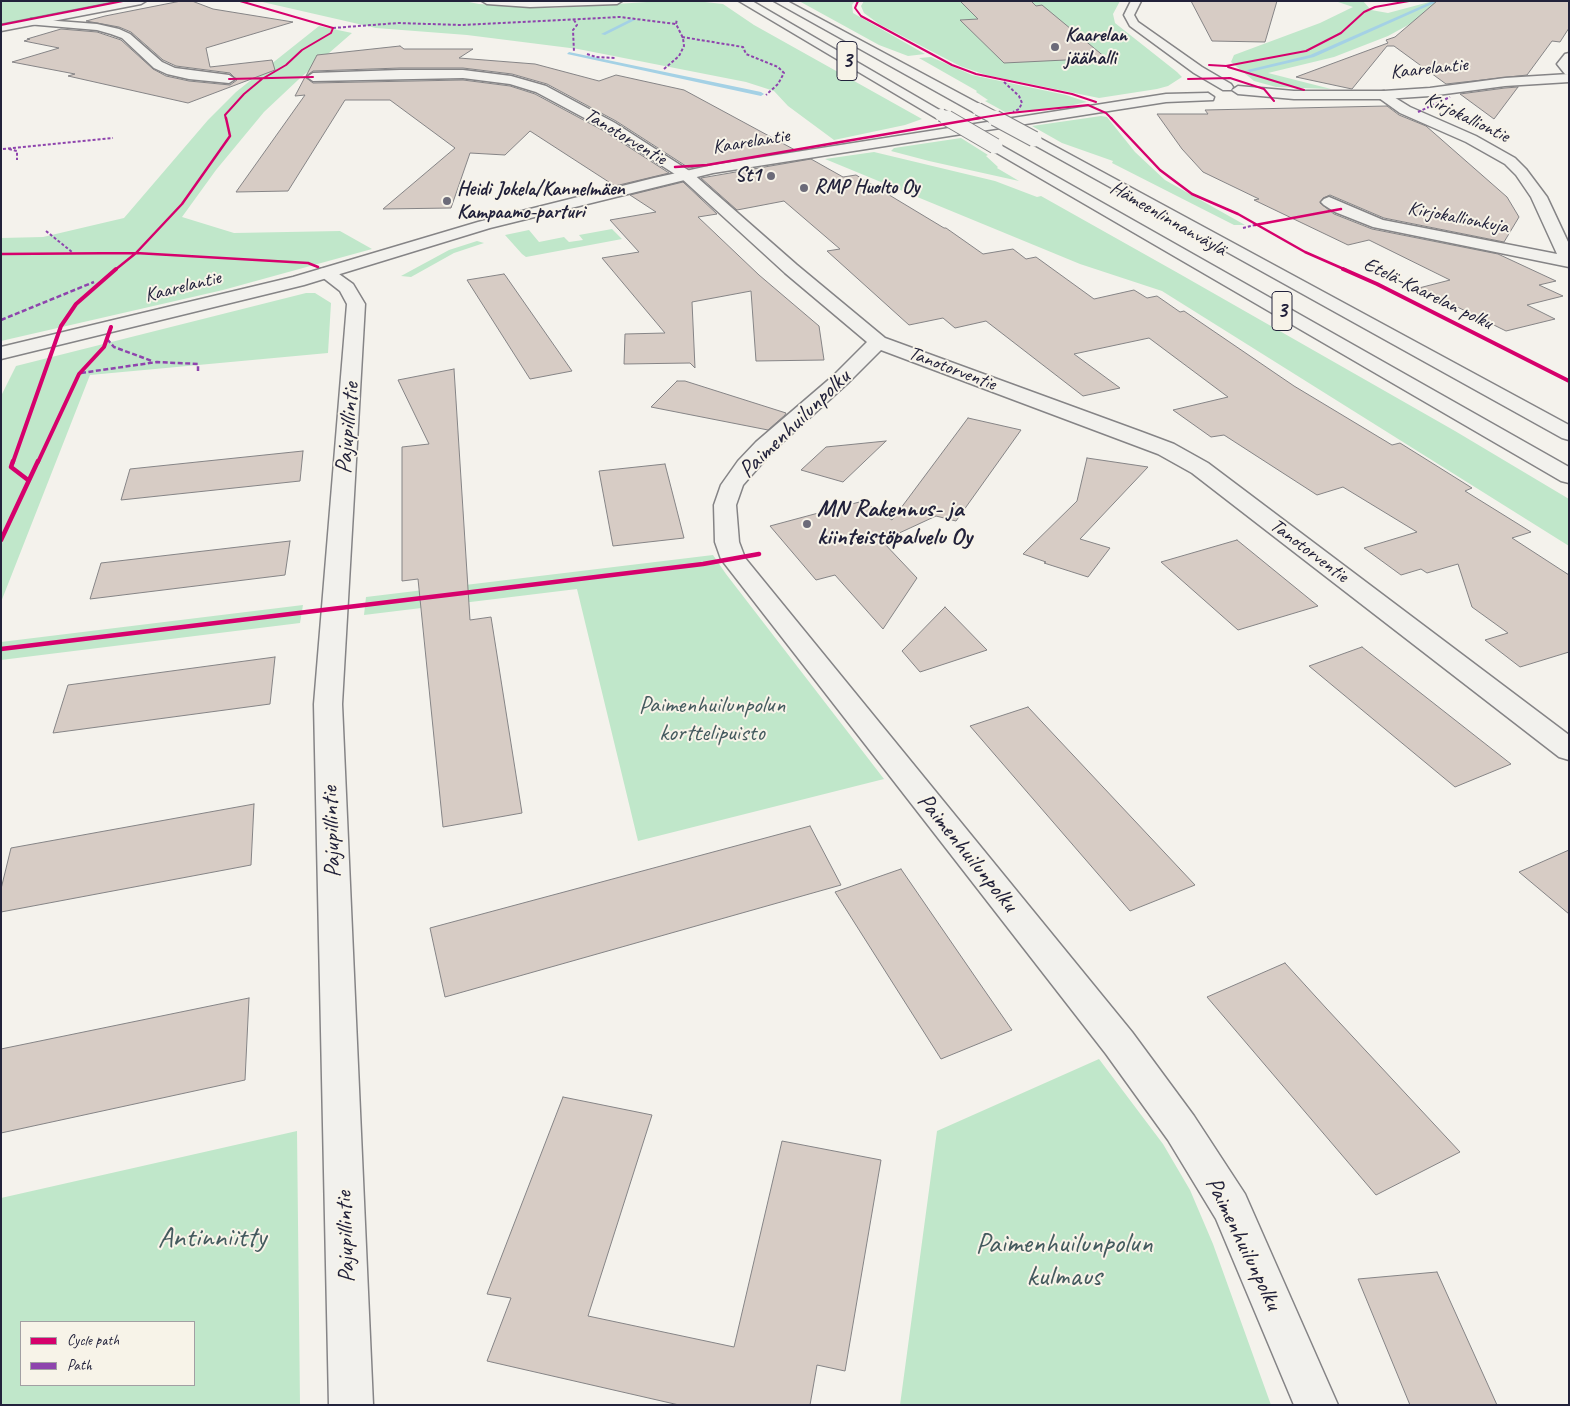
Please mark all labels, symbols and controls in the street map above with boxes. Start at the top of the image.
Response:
place label: Kaarelan jäähalli [1065,24,1127,71]
road number: 3 [837,41,857,80]
marker: Kaarelan jäähalli [1049,41,1061,53]
street label: Kaarelantie [1389,53,1469,85]
street label: Kirjokalliontie [1421,87,1513,149]
street label: Tanotorventie [579,103,671,171]
street label: Kaarelantie [711,124,791,160]
place label: St1 [735,164,761,188]
marker: St1 [765,170,777,182]
place label: RMP Huolto Oy [814,176,919,200]
street label: Hämeenlinnanväylä [1106,176,1230,262]
place label: Heidi Jokela/Kannelmäen Kampaamo-parturi [457,178,625,225]
marker: RMP Huolto Oy [798,182,810,194]
marker: Heidi Jokela/Kannelmäen Kampaamo-parturi [441,195,453,207]
street label: Kirjokallionkuja [1406,197,1510,239]
street label: Etelä-Kaarelan polku [1360,252,1496,336]
street label: Kaarelantie [142,266,224,308]
road number: 3 [1272,292,1292,331]
street label: Tanotorventie [905,341,999,397]
street label: Paimenhuilunpolku [733,363,857,485]
street label: Pajupillintie [330,381,366,475]
place label: MN Rakennus- ja kiinteistöpalvelu Oy [817,496,972,552]
street label: Tanotorventie [1265,514,1353,588]
marker: MN Rakennus- ja kiinteistöpalvelu Oy [801,518,813,530]
park label: Paimenhuilunpolun korttelipuisto [639,692,785,748]
street label: Pajupillintie [316,786,348,878]
street label: Paimenhuilunpolku [910,788,1024,918]
street label: Paimenhuilunpolku [1198,1173,1288,1315]
street label: Pajupillintie [330,1191,362,1283]
park label: Antinniitty [158,1221,266,1255]
park label: Paimenhuilunpolun kulmaus [976,1227,1152,1295]
legend [20,1321,195,1386]
text: Cycle path [67,1331,119,1350]
text: Path [67,1356,92,1375]

